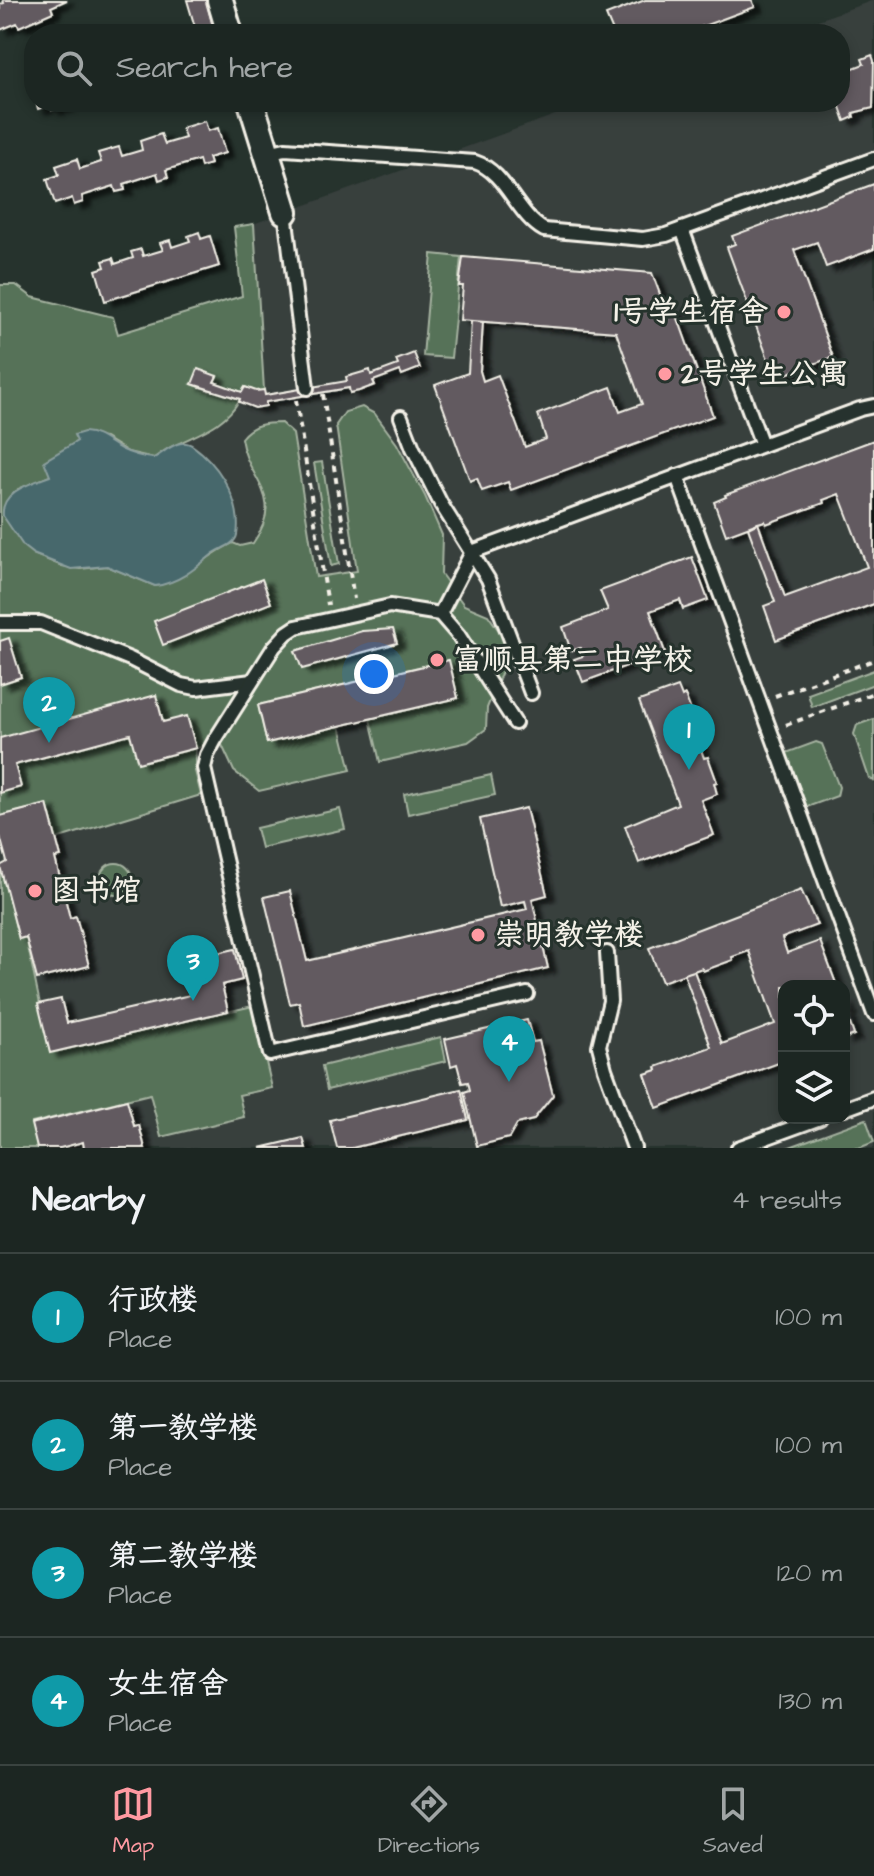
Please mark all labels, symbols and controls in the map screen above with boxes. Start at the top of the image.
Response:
search box [24,24,850,112]
icon: search [52,46,96,90]
text: Search here [116,47,293,89]
place label: 1号学生宿舍 [614,291,768,333]
marker: 1号学生宿舍 [775,303,793,321]
place label: 2号学生公寓 [680,353,848,395]
marker: 2号学生公寓 [656,365,674,383]
place label: 富顺县第二中学校 [453,639,693,681]
marker: 富顺县第二中学校 [428,651,446,669]
your location [354,654,394,694]
pin: 2 [23,677,75,743]
pin: 1 [663,704,715,770]
place label: 图书馆 [51,870,141,912]
marker: 图书馆 [26,882,44,900]
place label: 崇明教学楼 [494,914,644,956]
marker: 崇明教学楼 [469,926,487,944]
pin: 3 [167,935,219,1001]
map controls [778,980,850,1124]
button: locate [778,980,850,1052]
pin: 4 [483,1016,535,1082]
button: layers [778,1052,850,1124]
text: Nearby [32,1176,146,1224]
text: 4 results [732,1182,842,1218]
text: 行政楼 [108,1279,198,1321]
text: 1 [56,1299,60,1335]
text: 100 m [775,1299,842,1335]
text: Place [108,1321,172,1357]
text: 第一教学楼 [108,1407,258,1449]
text: 2 [51,1427,65,1463]
text: 100 m [775,1427,842,1463]
text: Place [108,1449,172,1485]
text: 第二教学楼 [108,1535,258,1577]
text: 3 [51,1555,65,1591]
text: 120 m [777,1555,842,1591]
text: Place [108,1577,172,1613]
text: 女生宿舍 [108,1663,228,1705]
text: 4 [49,1683,67,1719]
text: 130 m [778,1683,842,1719]
text: Place [108,1705,172,1741]
tab: Map [111,1782,155,1861]
tab: Directions [378,1782,480,1861]
tab: Saved [703,1782,763,1861]

